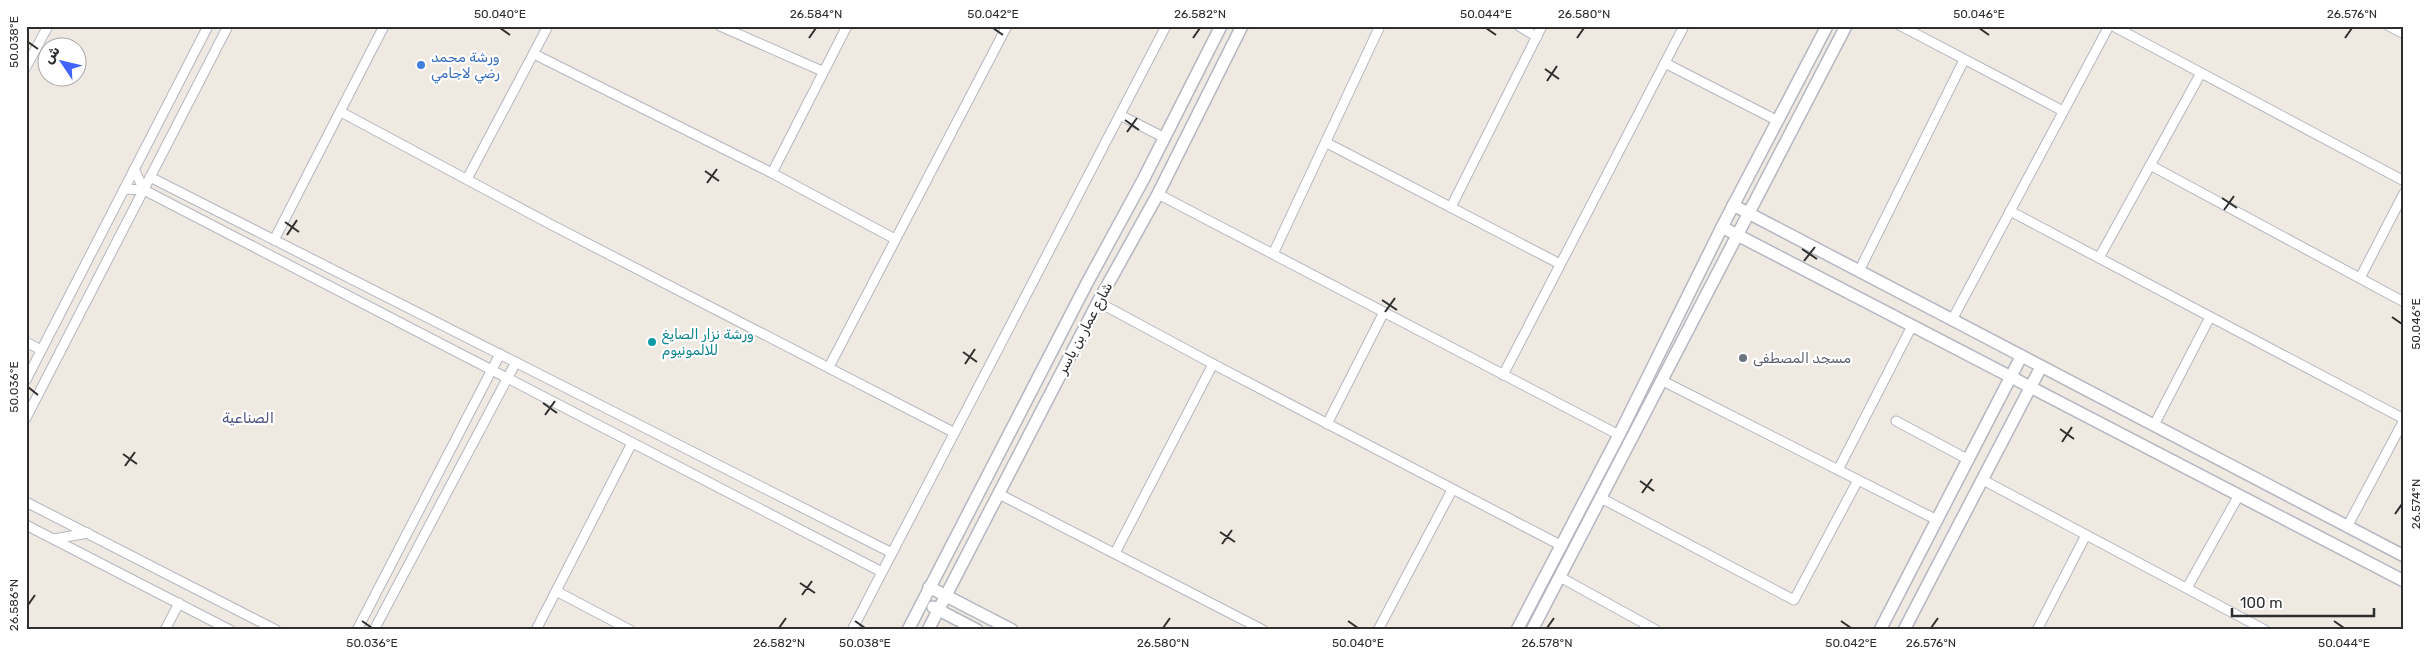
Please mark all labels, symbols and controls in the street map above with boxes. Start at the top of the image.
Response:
text: 50.040°E [474,7,526,21]
text: 26.584°N [790,7,842,21]
text: 50.042°E [967,7,1019,21]
text: 26.582°N [1174,7,1226,21]
text: 50.044°E [1460,7,1512,21]
text: 26.580°N [1558,7,1610,21]
text: 50.046°E [1953,7,2005,21]
text: 26.576°N [2327,7,2377,21]
text: 50.038°E [7,16,21,68]
north arrow [38,38,88,88]
text: ش [40,42,64,67]
place label: ورشة محمد رضي لاجامي [431,49,500,84]
marker: ورشة محمد رضي لاجامي [415,59,427,71]
street label: شارع عمار بن ياسر [1053,279,1118,378]
text: 50.046°E [2409,298,2423,350]
place label: ورشة نزار الصايغ للالمونيوم [662,326,754,360]
marker: ورشة نزار الصايغ للالمونيوم [646,336,658,348]
place label: مسجد المصطفى [1753,350,1851,367]
marker: مسجد المصطفى [1737,352,1749,364]
text: 50.036°E [7,361,21,413]
district label: الصناعية [222,409,274,427]
text: 26.574°N [2409,479,2423,529]
text: 26.586°N [7,579,21,631]
scale bar [2232,586,2375,618]
text: 100 m [2240,594,2282,612]
text: 50.036°E [346,636,398,650]
text: 26.582°N [753,636,805,650]
text: 50.038°E [839,636,891,650]
text: 26.580°N [1137,636,1189,650]
text: 50.040°E [1332,636,1384,650]
text: 26.578°N [1521,636,1573,650]
text: 50.042°E [1825,636,1877,650]
text: 26.576°N [1906,636,1956,650]
text: 50.044°E [2318,636,2370,650]

